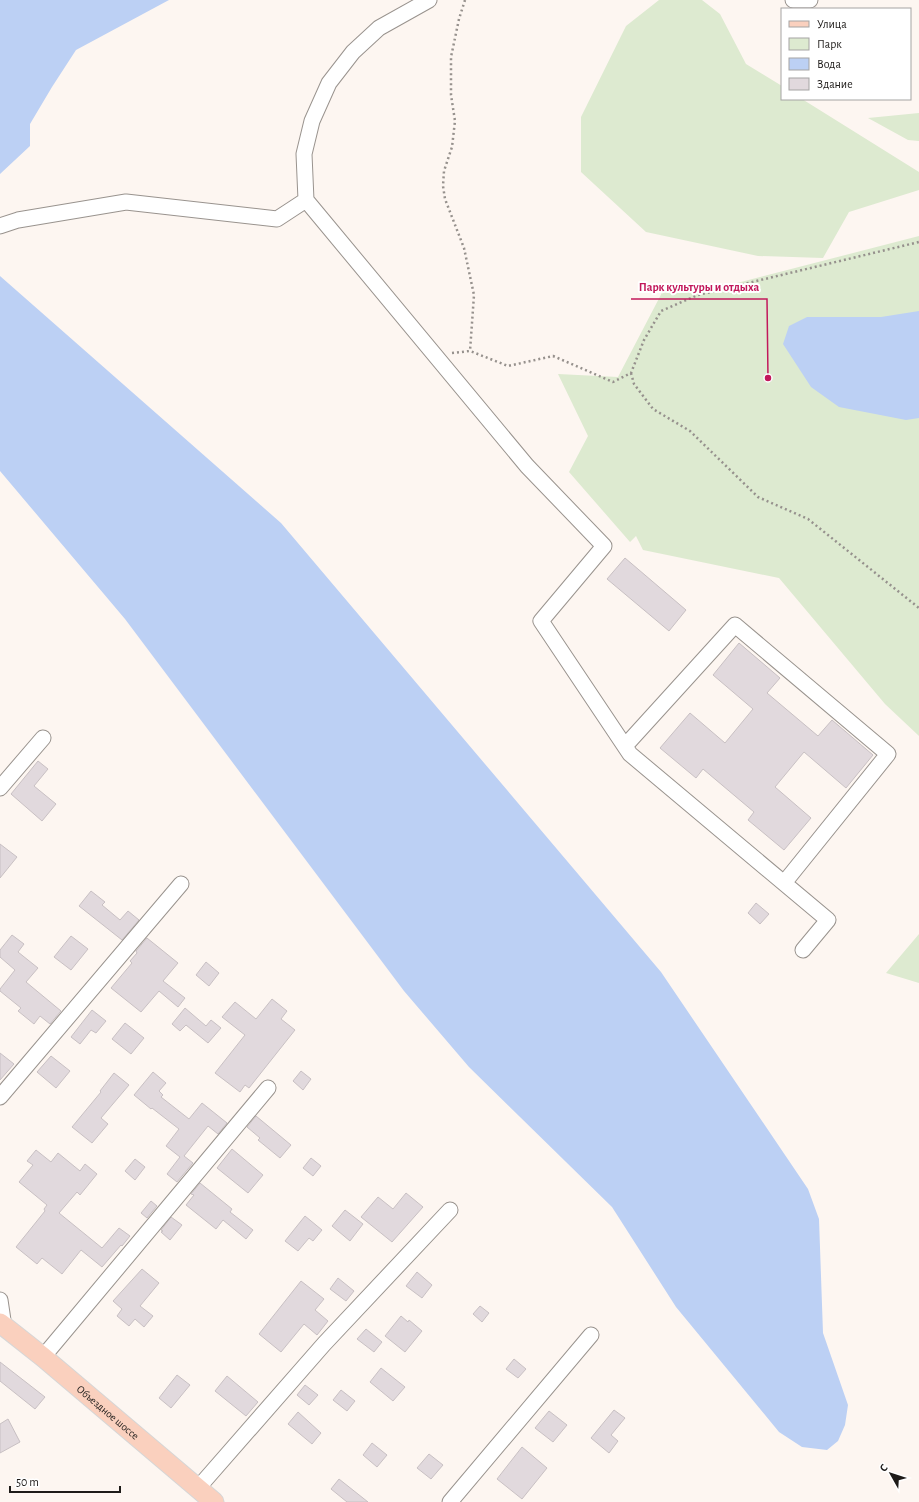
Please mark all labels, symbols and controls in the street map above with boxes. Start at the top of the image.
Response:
legend [781,8,911,100]
text: Улица [817,18,847,30]
text: Парк [817,38,842,50]
text: Вода [817,58,841,70]
text: Здание [817,78,853,90]
callout: Парк культуры и отдыха [631,275,767,299]
text: Парк культуры и отдыха [639,281,759,294]
street label: Объездное шоссе [74,1383,141,1442]
north arrow [871,1454,911,1494]
text: С [877,1462,890,1474]
scale bar [10,1468,120,1494]
text: 50 m [16,1476,39,1488]

